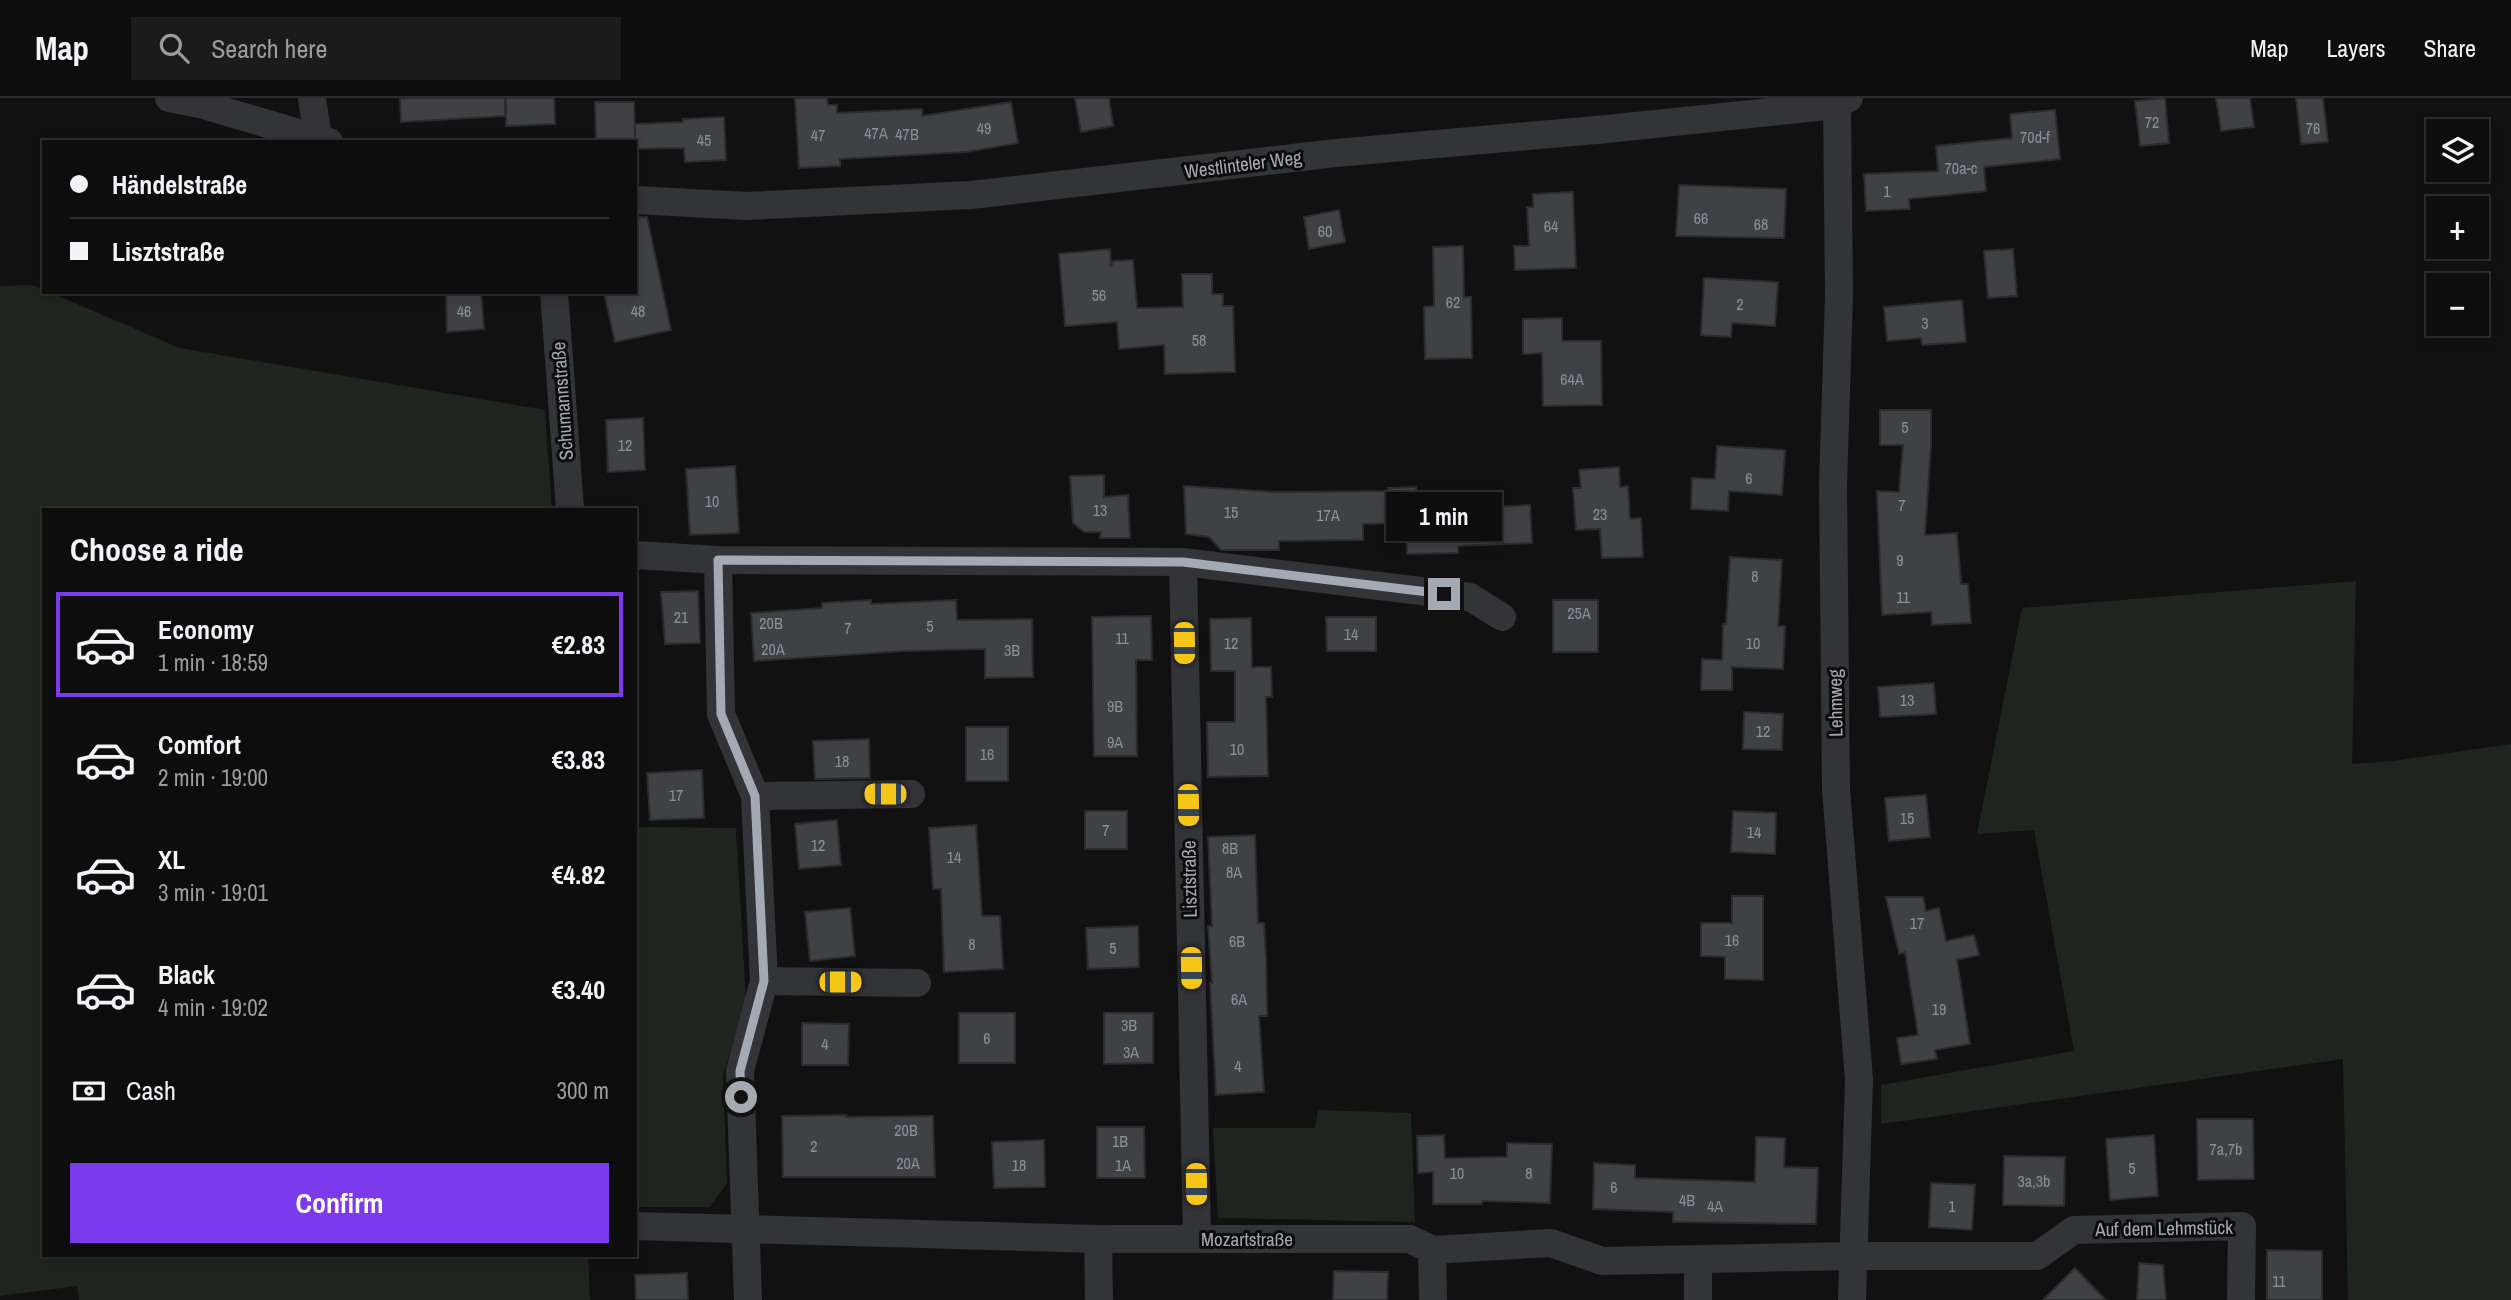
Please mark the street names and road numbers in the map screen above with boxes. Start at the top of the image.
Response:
street label: Westlinteler Weg [1183,144,1304,184]
street label: Schumannstraße [545,341,579,461]
street label: Lehmweg [1821,669,1849,737]
street label: Lisztstraße [1175,840,1203,918]
street label: Auf dem Lehmstück [2094,1214,2233,1242]
street label: Mozartstraße [1201,1226,1293,1252]

